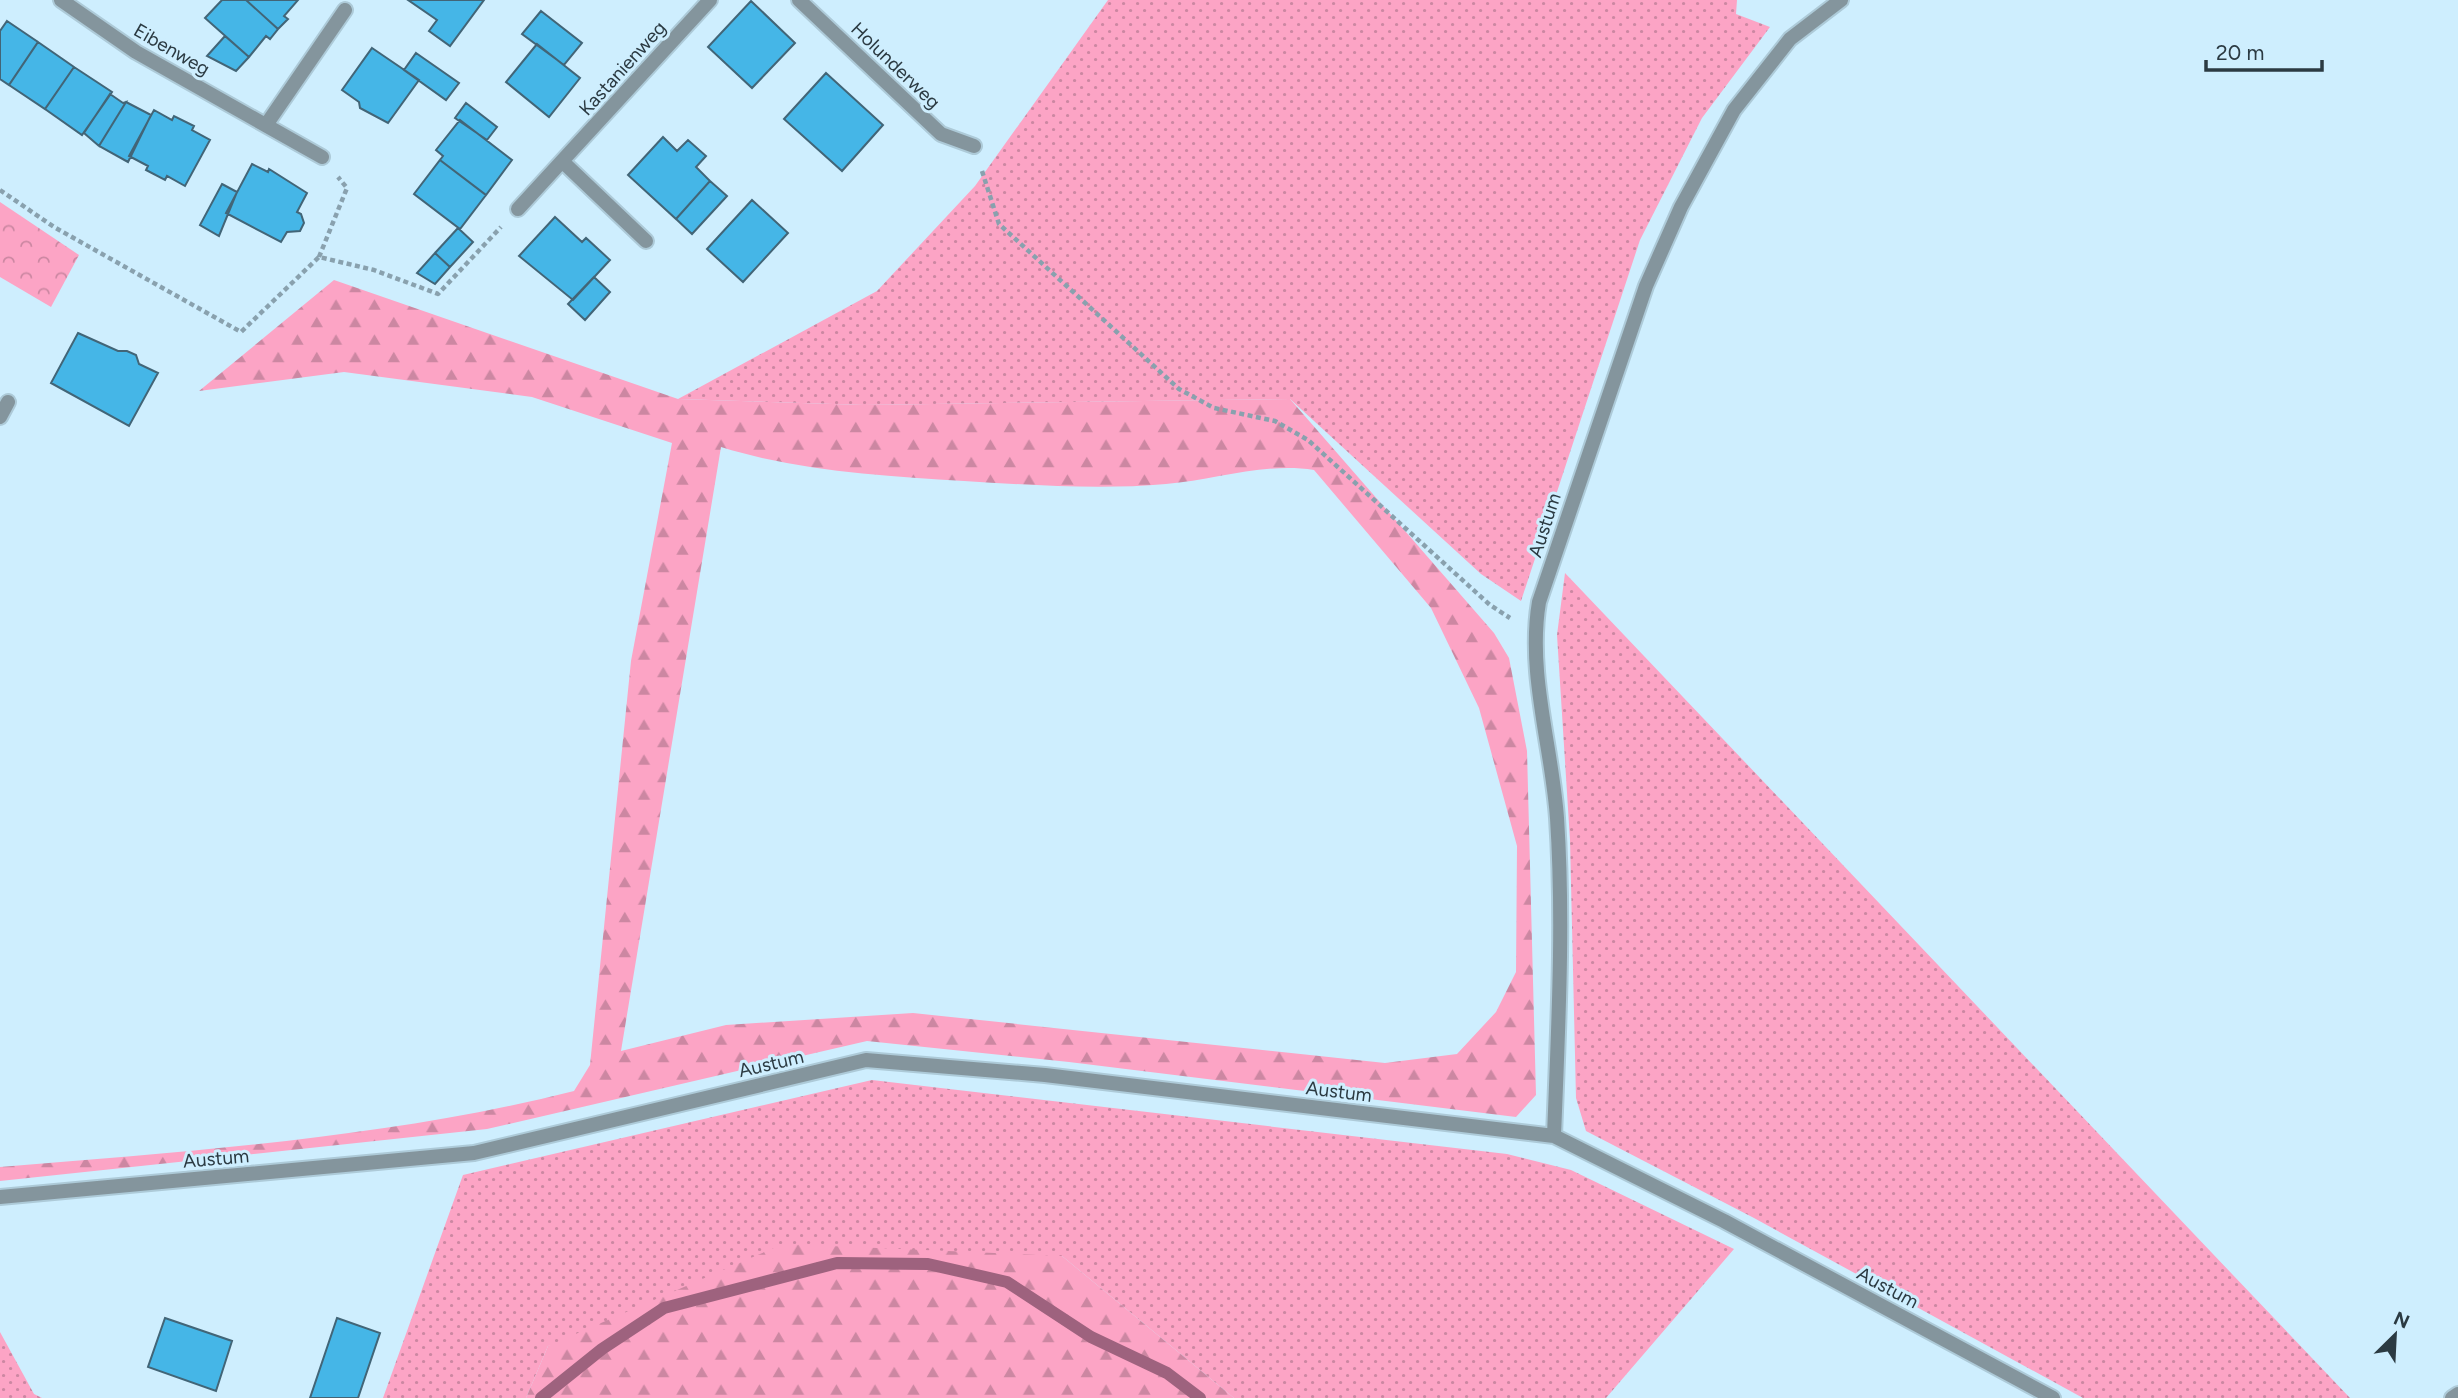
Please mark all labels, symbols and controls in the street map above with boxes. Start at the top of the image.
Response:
street label: Kastanienweg [574,16,671,120]
street label: Holunderweg [846,17,945,114]
street label: Eibenweg [130,19,214,80]
scale bar [2206,28,2322,72]
text: 20 m [2216,40,2264,65]
street label: Austum [1523,490,1566,560]
street label: Austum [736,1045,806,1082]
street label: Austum [1305,1076,1373,1107]
street label: Austum [182,1144,250,1173]
street label: Austum [1853,1262,1922,1313]
north arrow [2360,1300,2430,1370]
text: N [2390,1306,2413,1333]

